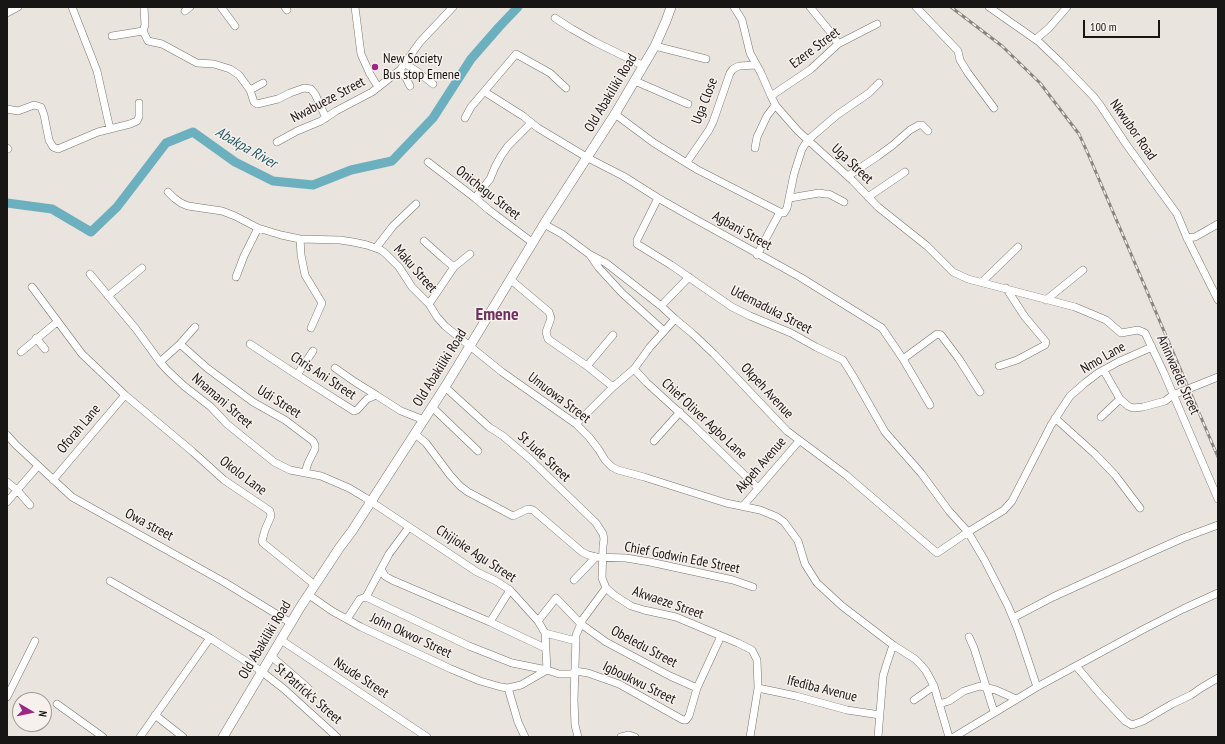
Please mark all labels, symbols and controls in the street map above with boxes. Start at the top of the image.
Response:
scale bar [1085,12,1162,38]
text: 100 m [1090,19,1117,34]
street label: Ezere Street [787,24,843,72]
place label: New Society Bus stop Emene [383,51,460,84]
street label: Old Abakiliki Road [581,51,641,135]
marker: New Society Bus stop Emene [370,62,380,72]
street label: Nwabueze Street [288,73,368,127]
street label: Uga Close [689,76,721,126]
street label: Nkwubor Road [1106,96,1160,164]
water label: Abakpa River [212,123,280,173]
street label: Uga Street [828,141,876,187]
street label: Onichagu Street [452,162,524,224]
street label: Agbani Street [709,208,775,254]
street label: Maku Street [390,242,440,296]
street label: Udemaduka Street [728,282,814,338]
district label: Emene [475,304,519,326]
street label: Old Abakiliki Road [409,326,471,410]
street label: Aninwaede Street [1153,333,1203,417]
street label: Nmo Lane [1078,339,1128,377]
street label: Chris Ani Street [287,349,359,403]
street label: Okpeh Avenue [737,360,797,422]
street label: Umuowa Street [524,369,594,427]
street label: Nnamani Street [188,370,256,432]
street label: Chief Oliver Agbo Lane [658,375,750,463]
street label: Udi Street [254,382,304,422]
street label: Oforah Lane [54,401,104,457]
street label: St Jude Street [514,428,574,486]
street label: Akpeh Avenue [732,434,790,496]
street label: Okolo Lane [216,453,270,499]
street label: Owa street [122,505,176,545]
street label: Chijioke Agu Street [433,522,519,586]
street label: Chief Godwin Ede Street [623,539,741,577]
street label: Akwaeze Street [630,583,706,623]
street label: Old Abakiliki Road [235,598,295,682]
street label: John Okwor Street [368,610,454,662]
street label: Obeledu Street [608,623,680,671]
street label: Nsude Street [330,654,392,702]
street label: Igboukwu Street [600,658,678,708]
street label: St Patrick's Street [271,660,345,728]
street label: Ifediba Avenue [785,672,859,706]
north arrow [12,692,52,732]
text: N [35,710,50,718]

